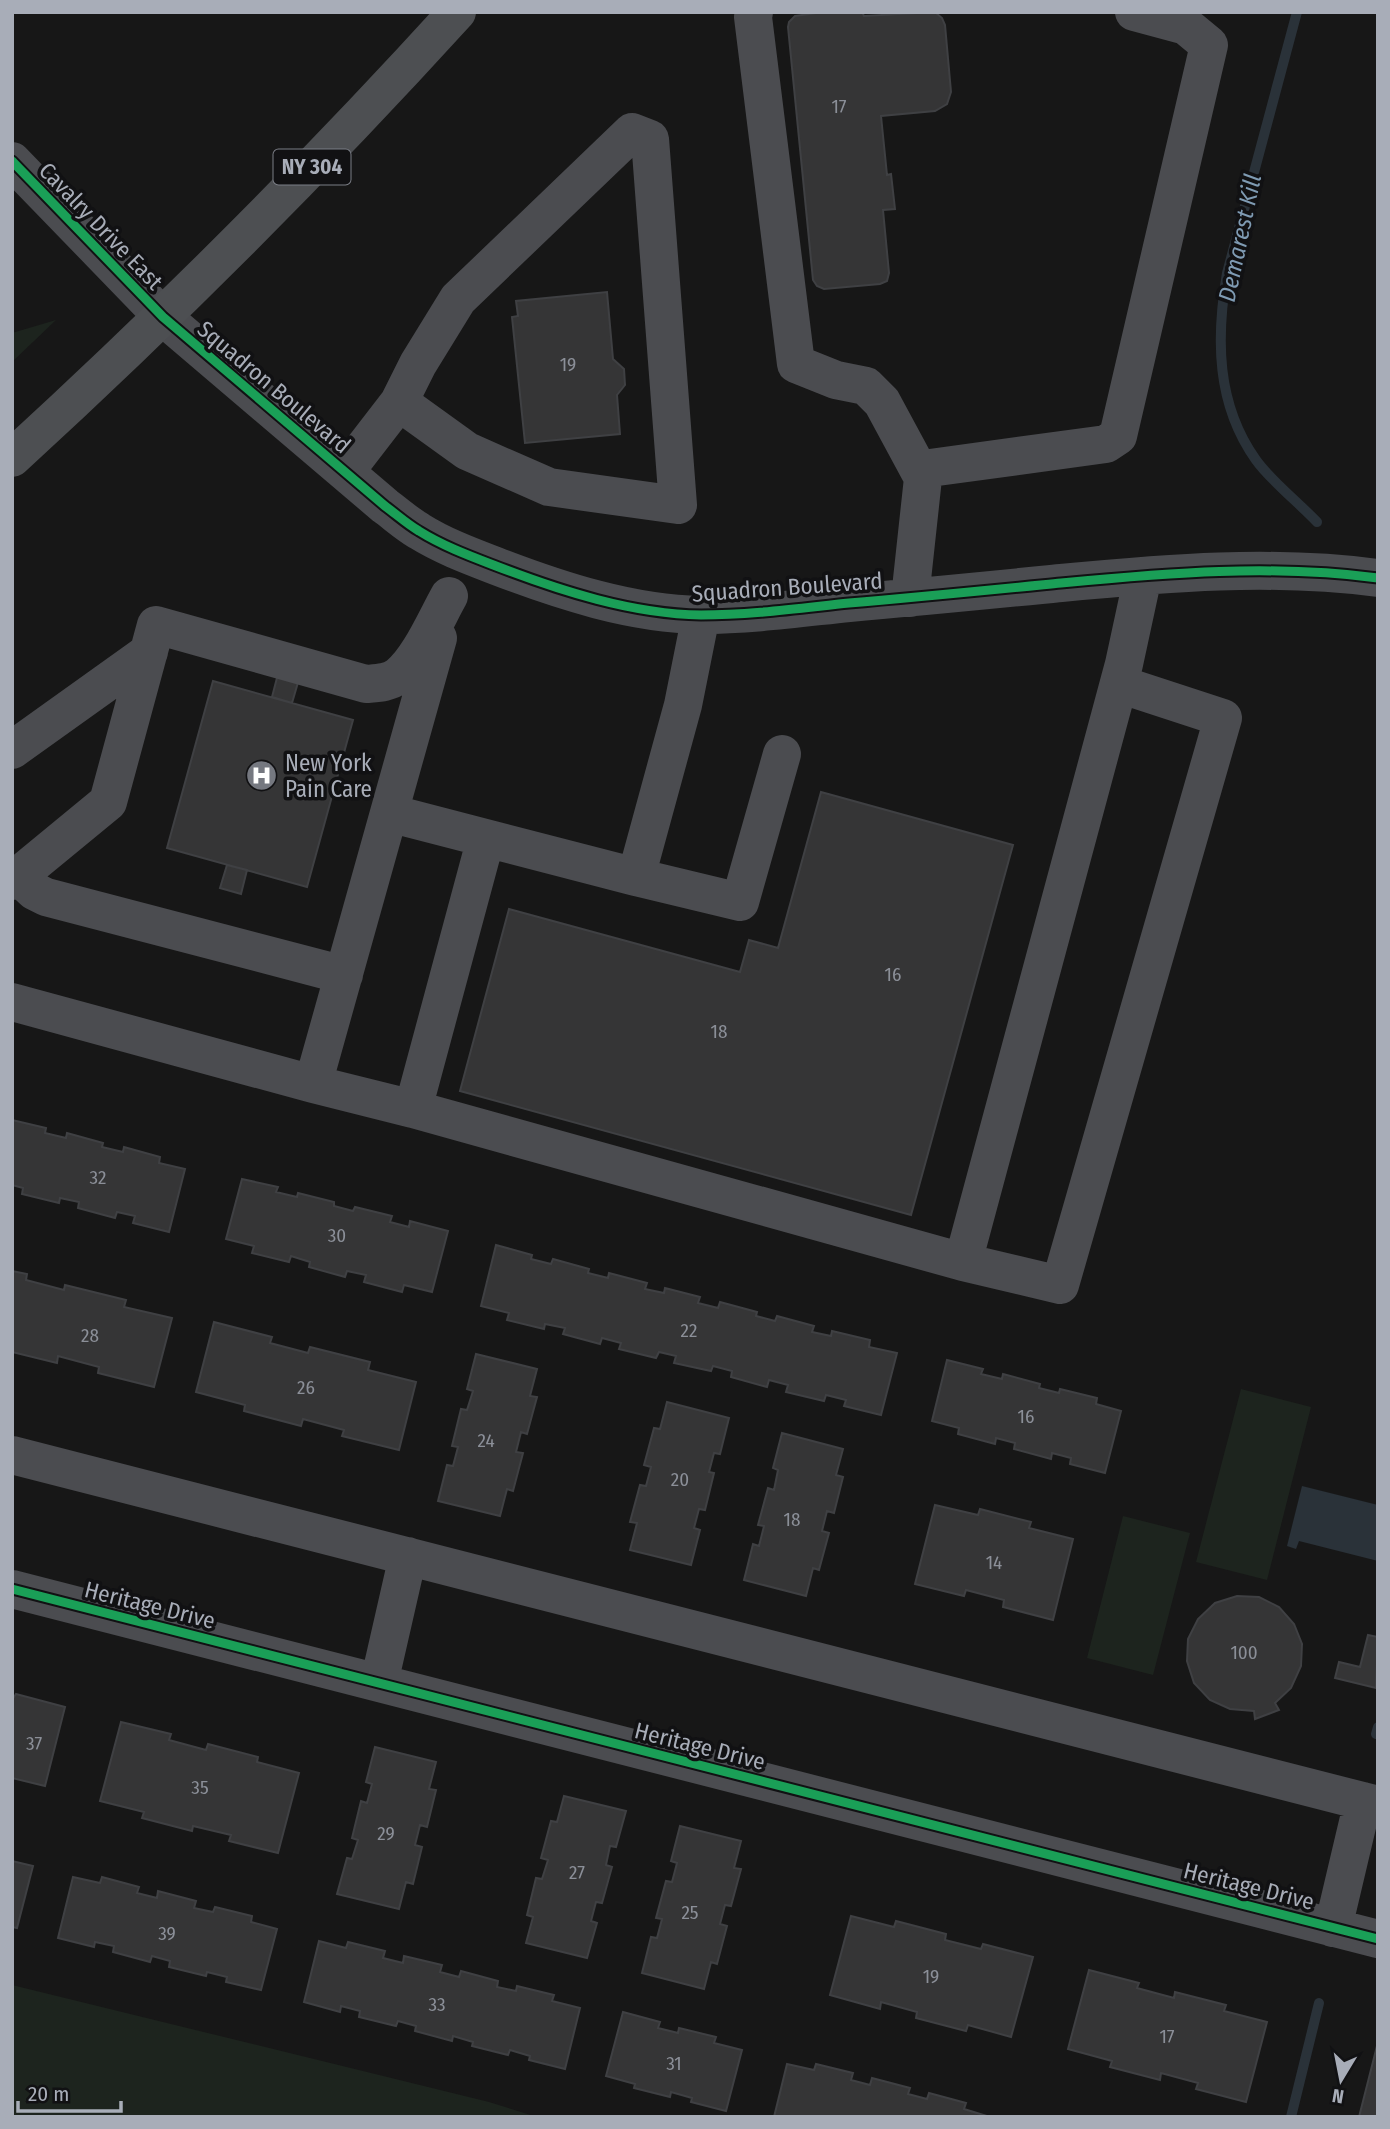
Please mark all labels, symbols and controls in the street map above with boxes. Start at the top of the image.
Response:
house number: 17 [831,95,847,118]
road number: NY 304 [274,150,350,184]
street label: Cavalry Drive East [33,157,169,296]
water label: Demarest Kill [1213,171,1267,305]
street label: Squadron Boulevard [192,315,356,459]
house number: 19 [560,353,576,376]
street label: Squadron Boulevard [691,566,883,608]
place label: New York Pain Care [285,749,372,803]
hospital icon: New York Pain Care [245,759,279,793]
house number: 16 [885,963,901,986]
house number: 18 [711,1020,727,1043]
house number: 32 [90,1166,106,1189]
house number: 30 [328,1224,346,1247]
house number: 22 [681,1319,697,1342]
house number: 28 [81,1324,99,1347]
house number: 26 [297,1376,315,1399]
house number: 16 [1018,1405,1034,1428]
house number: 24 [477,1429,495,1452]
house number: 20 [671,1468,689,1491]
house number: 18 [784,1508,800,1531]
house number: 14 [986,1551,1002,1574]
street label: Heritage Drive [82,1575,218,1635]
house number: 100 [1230,1641,1258,1664]
street label: Heritage Drive [632,1716,768,1776]
house number: 37 [26,1732,42,1755]
house number: 35 [191,1776,209,1799]
house number: 29 [377,1822,395,1845]
street label: Heritage Drive [1181,1856,1317,1916]
house number: 27 [569,1861,585,1884]
house number: 25 [681,1901,699,1924]
house number: 39 [158,1922,176,1945]
house number: 19 [923,1965,939,1988]
house number: 33 [428,1993,446,2016]
house number: 17 [1159,2025,1175,2048]
north arrow [1306,2045,1376,2115]
house number: 31 [666,2052,682,2075]
scale bar [18,2070,121,2114]
text: 20 m [28,2081,69,2107]
text: N [1331,2084,1346,2109]

